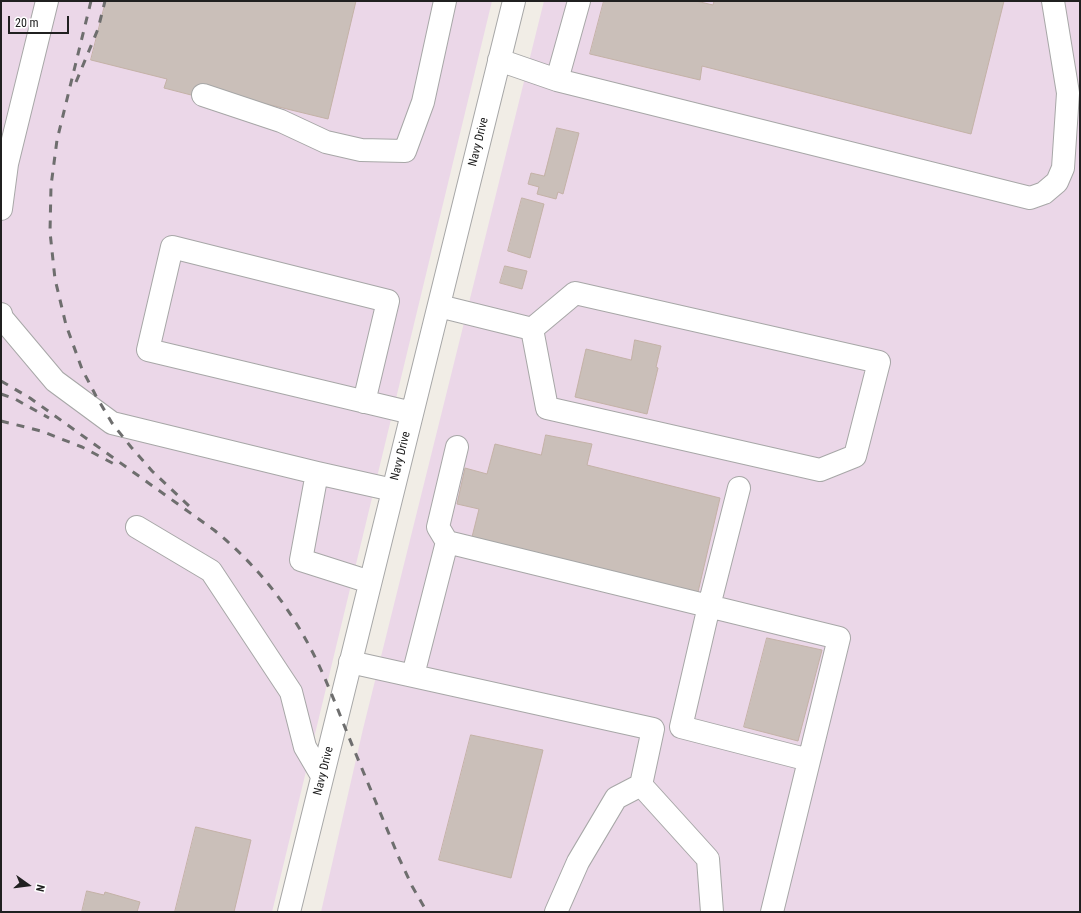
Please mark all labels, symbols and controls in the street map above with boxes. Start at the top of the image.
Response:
scale bar [10,8,71,34]
text: 20 m [15,16,39,30]
street label: Navy Drive [466,116,492,168]
street label: Navy Drive [388,430,414,482]
street label: Navy Drive [311,745,337,797]
north arrow [8,865,48,905]
text: N [33,883,47,893]

